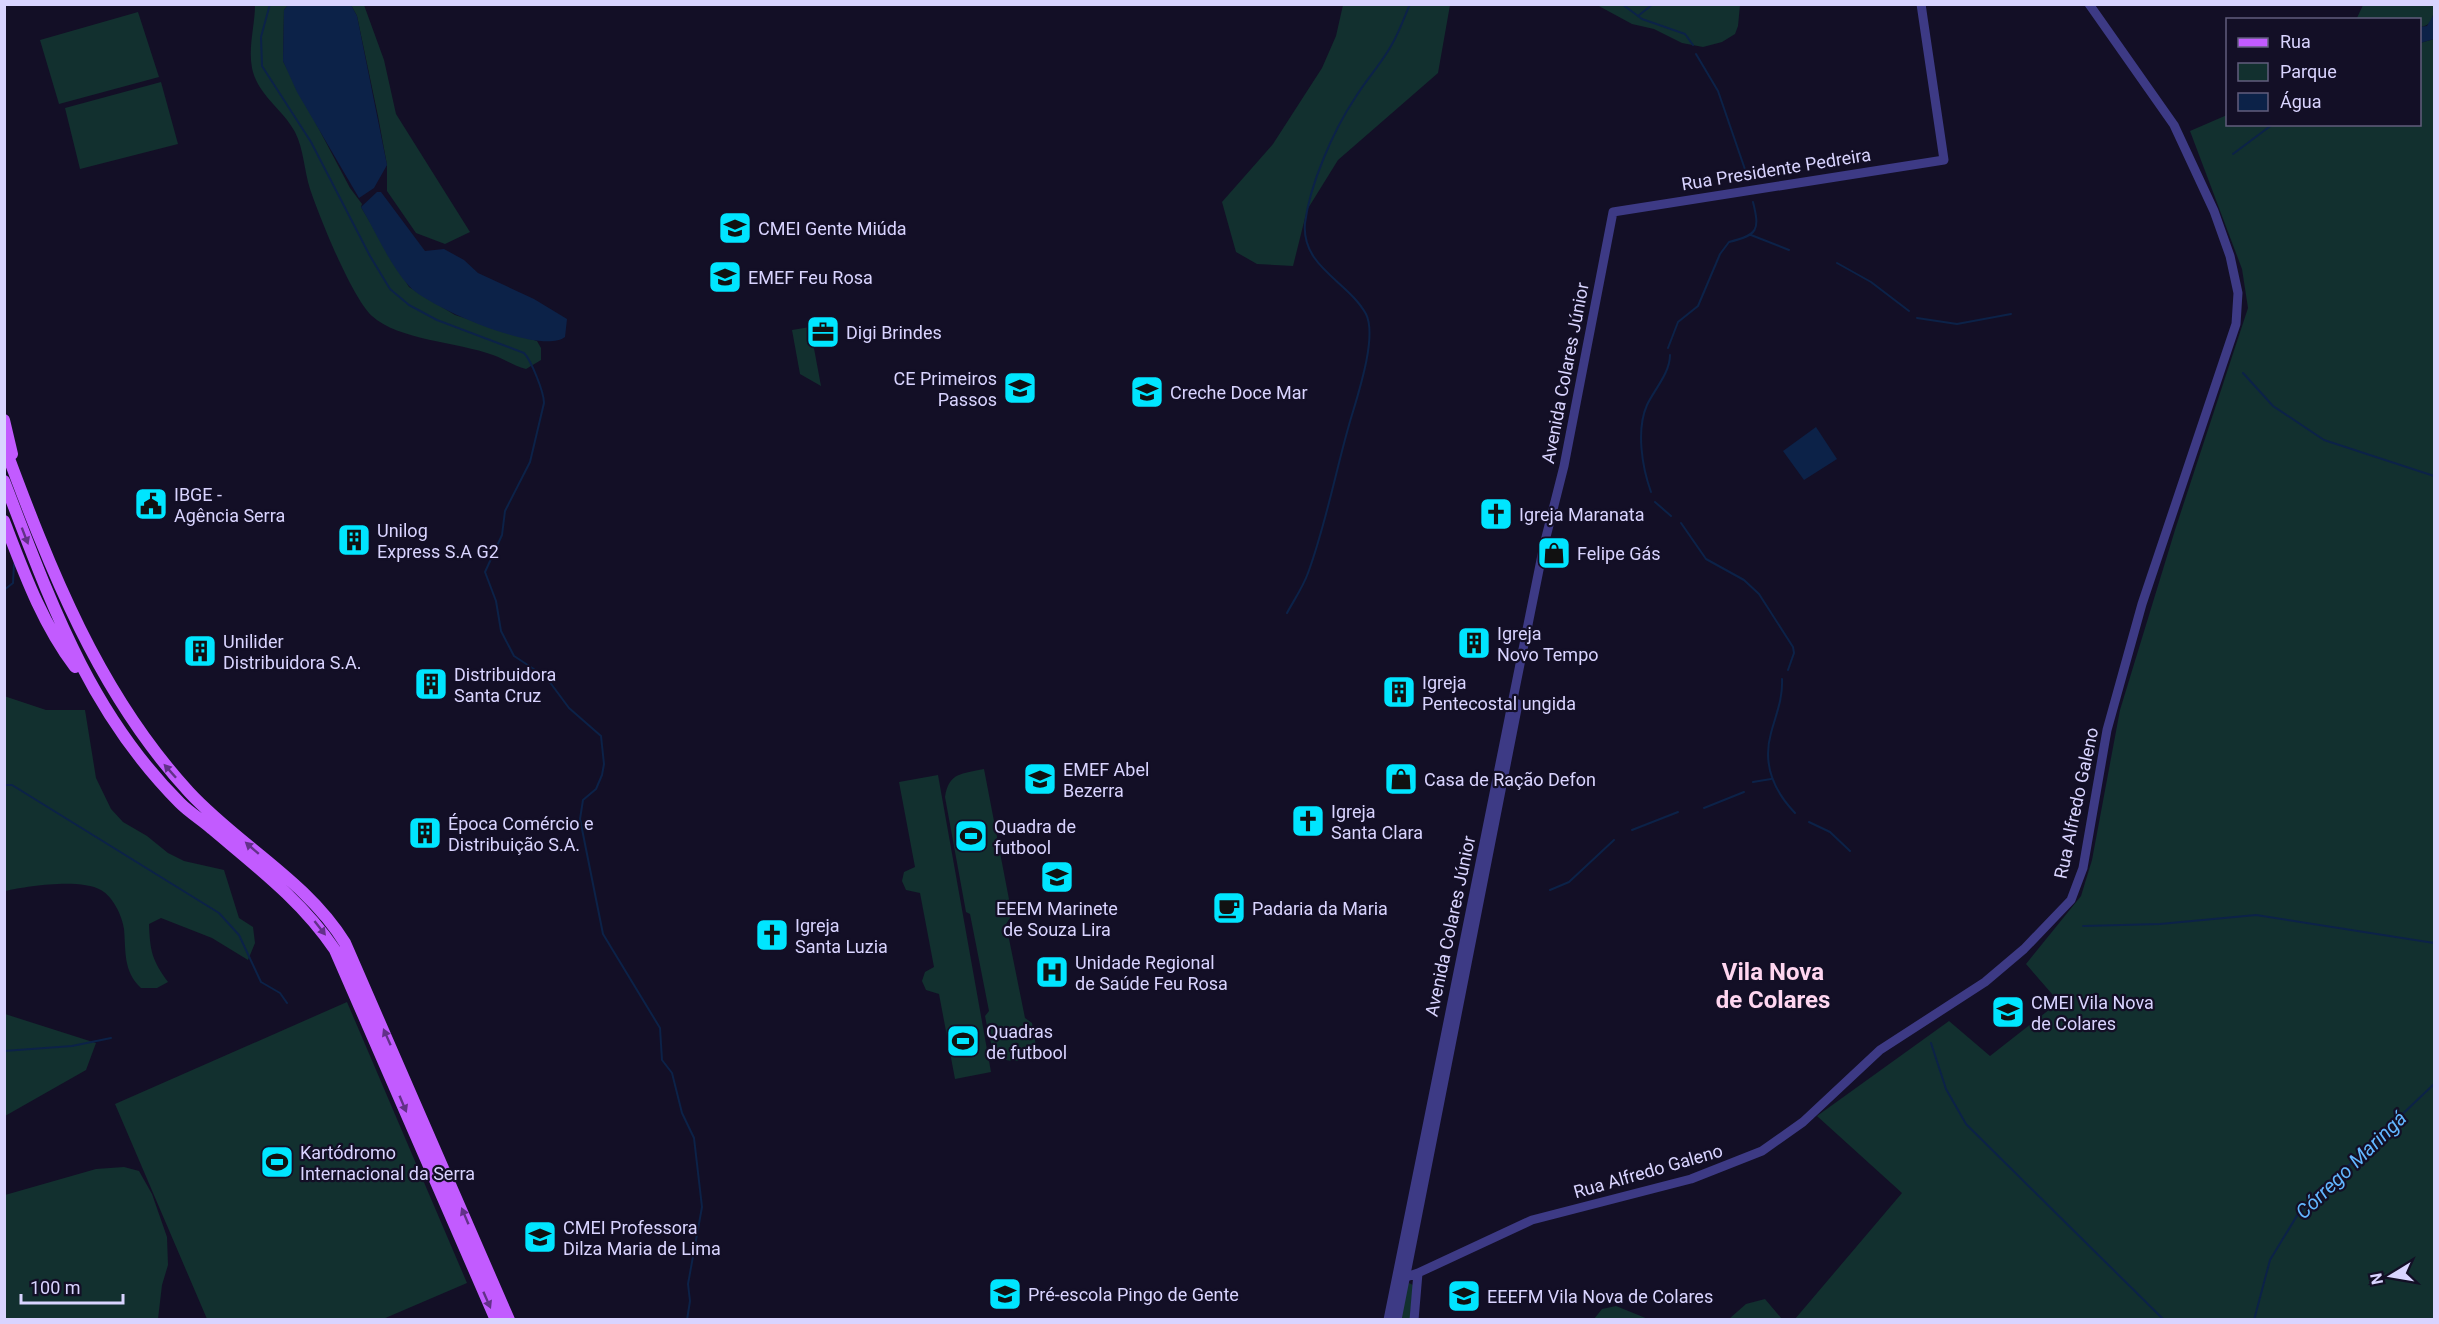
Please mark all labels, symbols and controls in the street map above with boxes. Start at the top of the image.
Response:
legend [2226,18,2421,126]
text: Rua [2280,31,2311,52]
text: Parque [2280,61,2337,82]
text: Água [2280,91,2322,112]
street label: Rua Presidente Pedreira [1680,144,1872,194]
school or university icon: CMEI Gente Miúda [717,210,753,246]
place label: CMEI Gente Miúda [758,218,907,239]
school or university icon: EMEF Feu Rosa [707,259,743,295]
place label: EMEF Feu Rosa [748,267,873,288]
street label: Avenida Colares Júnior [1537,281,1593,465]
office icon: Digi Brindes [805,314,841,350]
place label: Digi Brindes [846,322,942,343]
place label: CE Primeiros Passos [894,368,997,410]
school or university icon: CE Primeiros Passos [1002,370,1038,406]
school or university icon: Creche Doce Mar [1129,374,1165,410]
place label: Creche Doce Mar [1170,382,1308,403]
place label: IBGE - Agência Serra [174,484,285,526]
public building icon: IBGE - Agência Serra [133,486,169,522]
church icon: Igreja Maranata [1478,496,1514,532]
place label: Igreja Maranata [1519,504,1645,525]
place label: Unilog Express S.A G2 [377,520,499,562]
building icon: Unilog Express S.A G2 [336,522,372,558]
one-way arrow [21,527,31,545]
shop icon: Felipe Gás [1536,535,1572,571]
place label: Felipe Gás [1577,543,1661,564]
place label: Igreja Novo Tempo [1497,623,1599,665]
building icon: Igreja Novo Tempo [1456,625,1492,661]
place label: Unilider Distribuidora S.A. [223,631,362,673]
building icon: Unilider Distribuidora S.A. [182,633,218,669]
place label: Distribuidora Santa Cruz [454,664,556,706]
building icon: Distribuidora Santa Cruz [413,666,449,702]
place label: Igreja Pentecostal ungida [1422,672,1576,714]
building icon: Igreja Pentecostal ungida [1381,674,1417,710]
street label: Rua Alfredo Galeno [2050,725,2102,881]
place label: EMEF Abel Bezerra [1063,759,1149,801]
school or university icon: EMEF Abel Bezerra [1022,761,1058,797]
shop icon: Casa de Ração Defon [1383,761,1419,797]
one-way arrow [163,764,177,779]
place label: Casa de Ração Defon [1424,769,1596,790]
place label: Igreja Santa Clara [1331,801,1423,843]
church icon: Igreja Santa Clara [1290,803,1326,839]
place label: Época Comércio e Distribuição S.A. [448,813,594,855]
building icon: Época Comércio e Distribuição S.A. [407,815,443,851]
place label: Quadra de futbool [994,816,1076,858]
sports icon: Quadra de futbool [953,818,989,854]
street label: Avenida Colares Júnior [1421,834,1479,1018]
one-way arrow [245,842,260,855]
school or university icon: EEEM Marinete de Souza Lira [1039,859,1075,895]
cafe icon: Padaria da Maria [1211,890,1247,926]
place label: EEEM Marinete de Souza Lira [996,898,1118,940]
place label: Padaria da Maria [1252,898,1388,919]
place label: Igreja Santa Luzia [795,915,888,957]
church icon: Igreja Santa Luzia [754,917,790,953]
one-way arrow [313,920,326,936]
place label: Unidade Regional de Saúde Feu Rosa [1075,952,1228,994]
hospital icon: Unidade Regional de Saúde Feu Rosa [1034,954,1070,990]
district label: Vila Nova de Colares [1716,958,1830,1014]
place label: CMEI Vila Nova de Colares [2031,992,2154,1034]
school or university icon: CMEI Vila Nova de Colares [1990,994,2026,1030]
place label: Quadras de futbool [986,1021,1067,1063]
sports icon: Quadras de futbool [945,1023,981,1059]
one-way arrow [382,1028,392,1046]
one-way arrow [398,1095,408,1113]
water label: Córrego Maringá [2291,1106,2412,1224]
street label: Rua Alfredo Galeno [1571,1140,1725,1202]
place label: Kartódromo Internacional da Serra [300,1142,475,1184]
sports icon: Kartódromo Internacional da Serra [259,1144,295,1180]
one-way arrow [460,1207,469,1225]
place label: CMEI Professora Dilza Maria de Lima [563,1217,721,1259]
school or university icon: CMEI Professora Dilza Maria de Lima [522,1219,558,1255]
north arrow [2361,1246,2421,1306]
scale bar [21,1267,123,1305]
text: N [2366,1271,2387,1286]
school or university icon: Pré-escola Pingo de Gente [987,1276,1023,1312]
text: 100 m [30,1277,81,1298]
school or university icon: EEEFM Vila Nova de Colares [1446,1278,1482,1314]
place label: Pré-escola Pingo de Gente [1028,1284,1239,1305]
place label: EEEFM Vila Nova de Colares [1487,1286,1713,1307]
one-way arrow [483,1291,493,1309]

